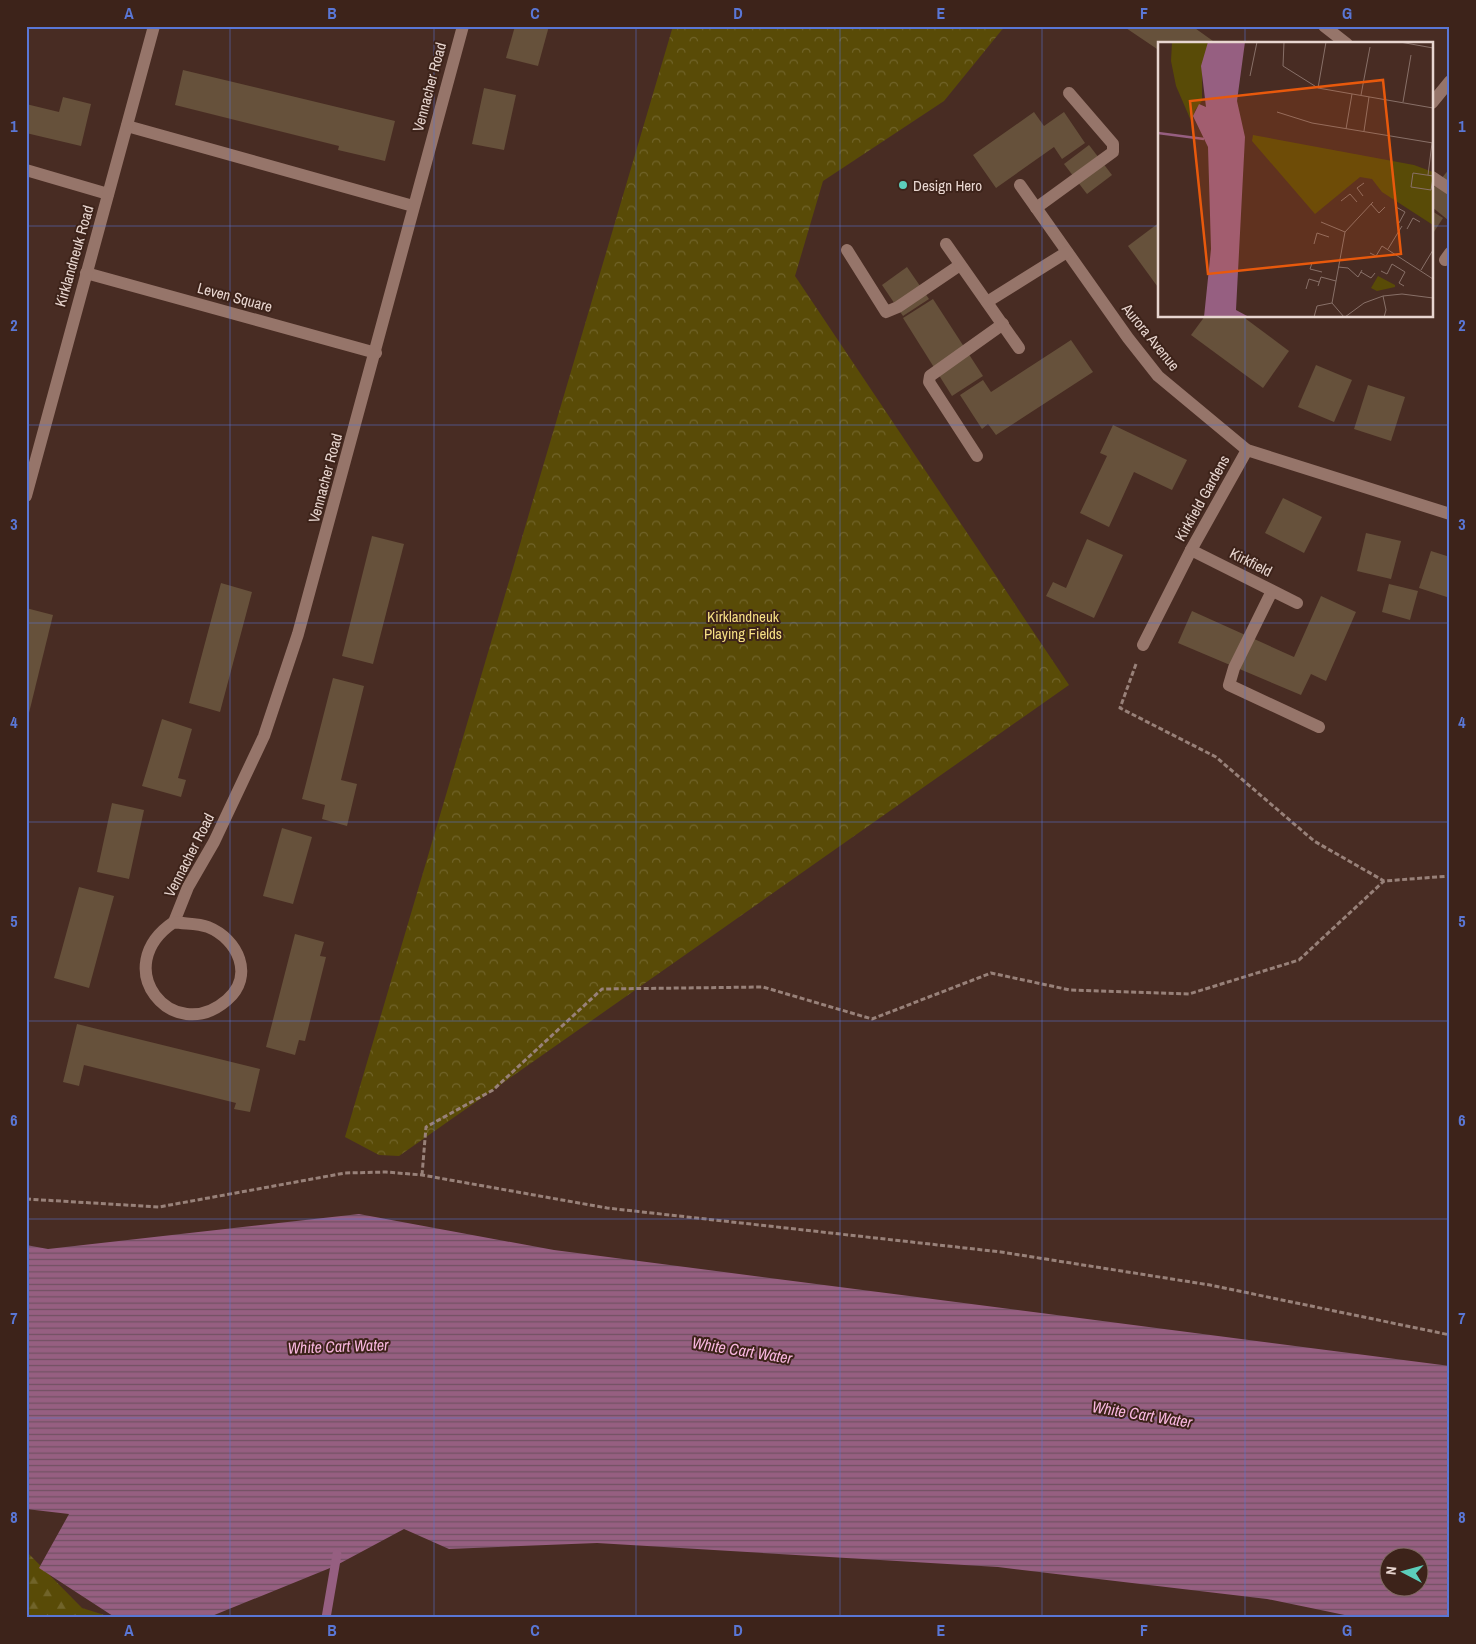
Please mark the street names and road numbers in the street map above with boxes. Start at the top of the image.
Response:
street label: Vennacher Road [407,40,451,134]
street label: Kirklandneuk Road [49,203,99,309]
street label: Leven Square [195,277,275,317]
street label: Aurora Avenue [1117,298,1185,375]
street label: Vennacher Road [303,431,347,525]
street label: Kirkfield Gardens [1170,451,1234,545]
street label: Kirkfield [1226,542,1276,582]
street label: Vennacher Road [159,809,219,901]

